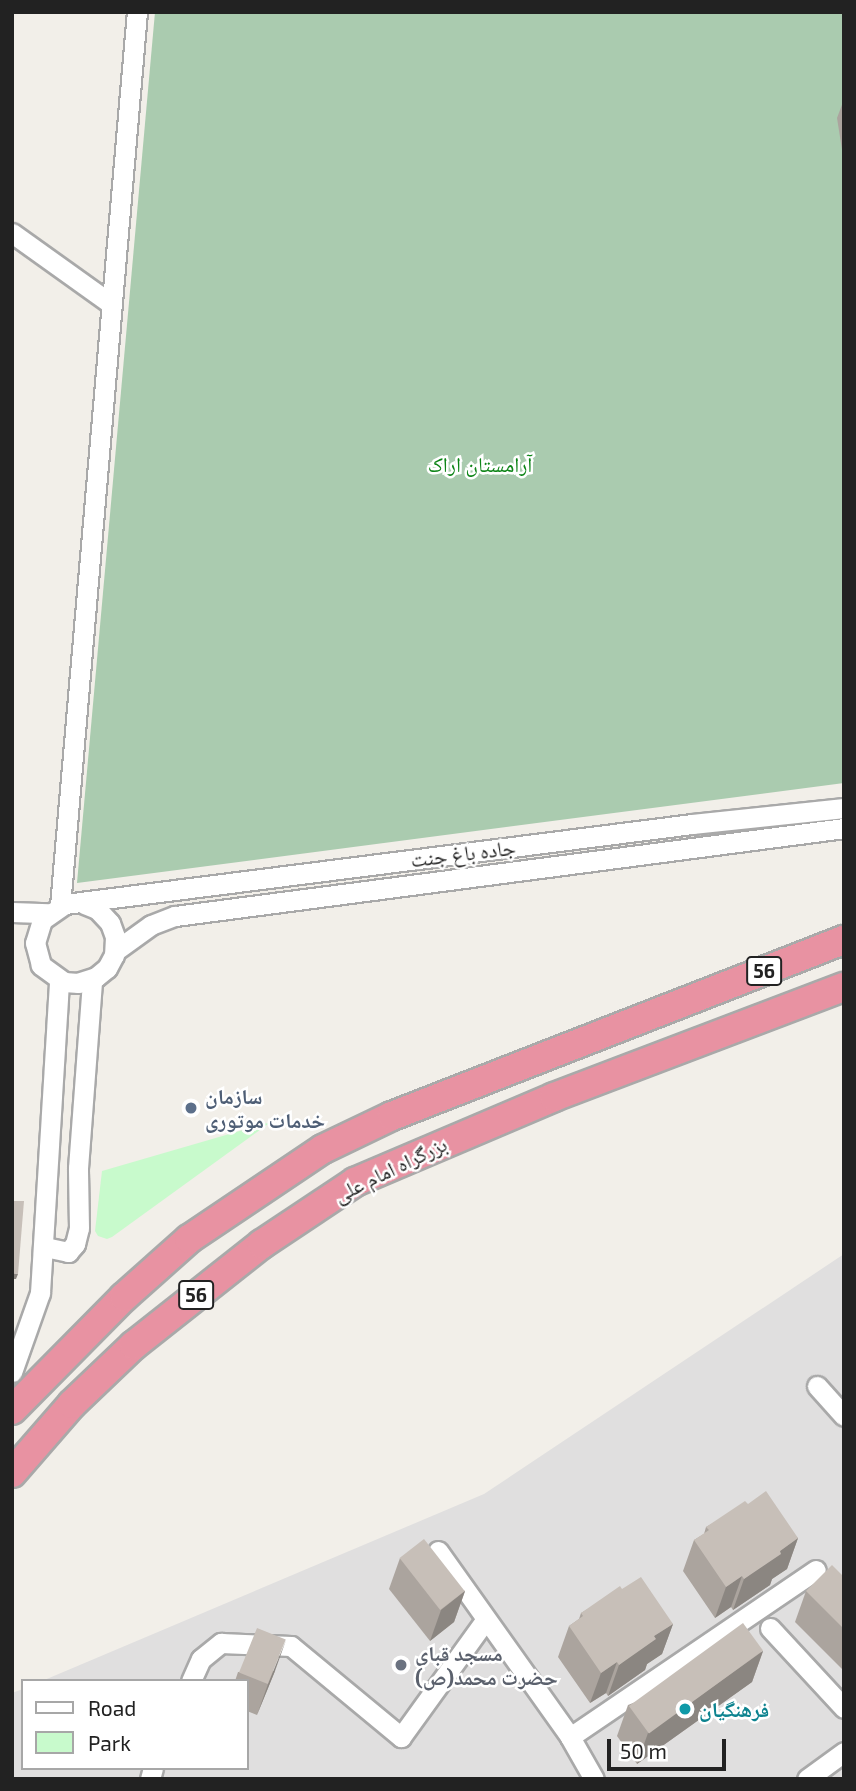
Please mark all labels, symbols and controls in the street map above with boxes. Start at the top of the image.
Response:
park label: آرامستان اراک [428,451,532,477]
street label: جاده باغ جنت [409,834,517,872]
road number: 56 [745,956,783,987]
place label: سازمان خدمات موتوری [205,1083,325,1133]
marker: سازمان خدمات موتوری [183,1100,199,1116]
street label: بزرگراه امام علی [329,1131,451,1207]
road number: 56 [177,1280,215,1310]
place label: مسجد قبای حضرت محمد‌(ص) [415,1640,558,1690]
marker: مسجد قبای حضرت محمد‌(ص) [393,1657,409,1673]
legend [21,1679,248,1770]
text: Road [88,1695,136,1720]
place label: فرهنگیان [699,1696,769,1722]
marker: فرهنگیان [677,1701,693,1717]
scale bar [611,1724,730,1768]
text: Park [88,1730,131,1755]
text: 50 m [620,1738,667,1763]

